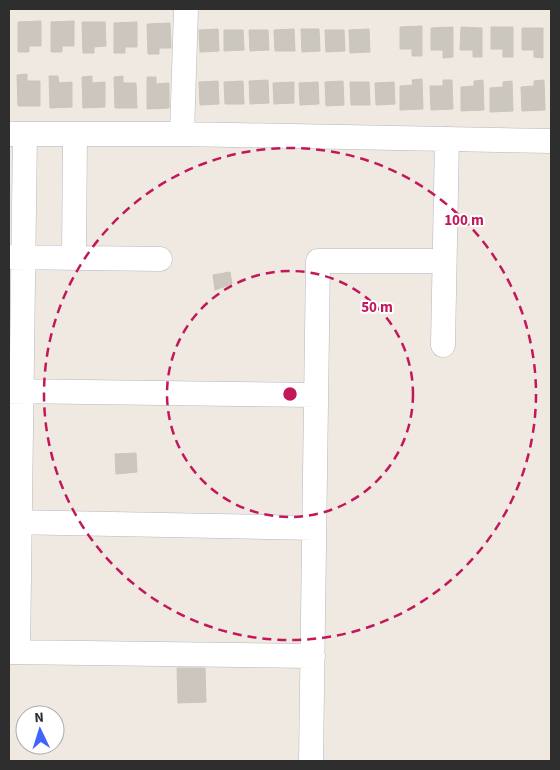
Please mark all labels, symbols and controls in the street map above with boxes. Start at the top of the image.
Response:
text: 100 m [444,210,484,231]
text: 50 m [361,297,393,318]
centre of rings [281,385,299,403]
north arrow [15,705,65,755]
text: N [34,708,45,728]

